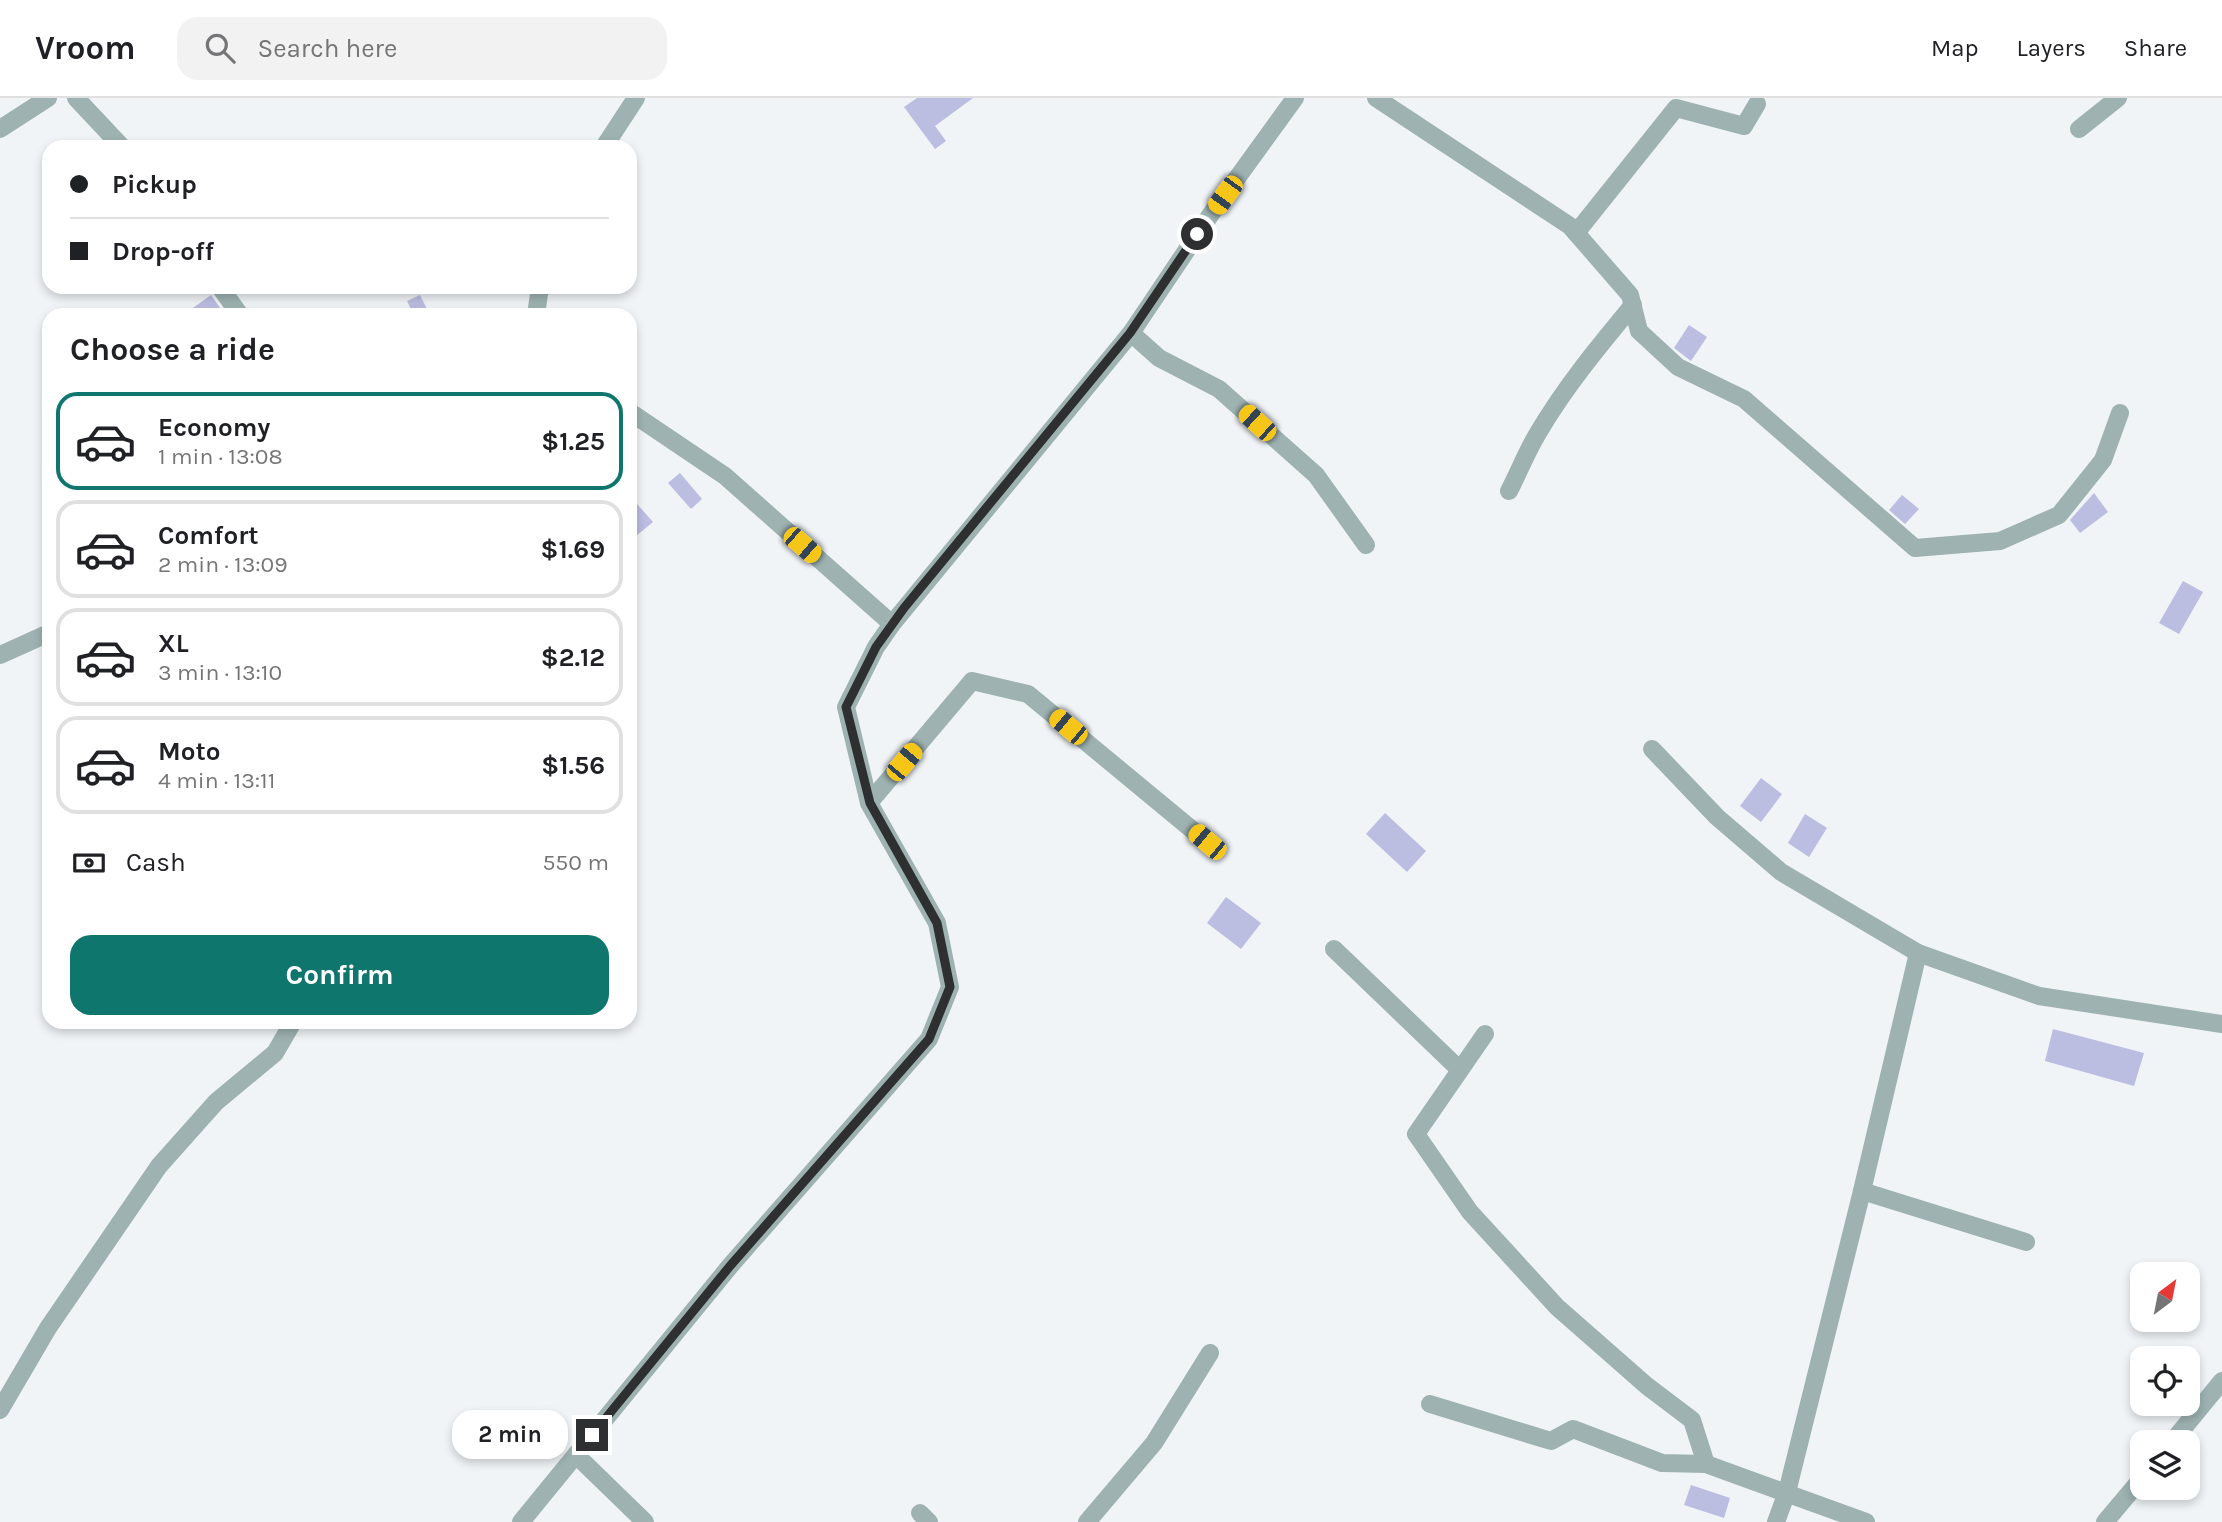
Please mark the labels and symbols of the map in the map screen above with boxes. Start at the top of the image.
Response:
car [1205,172,1246,218]
route start [1181,218,1213,250]
car [1235,401,1280,445]
car [780,523,825,567]
car [1046,705,1091,749]
car [883,739,926,785]
car [1185,820,1230,864]
north arrow [2130,1262,2200,1332]
callout: 2 min [452,1410,568,1460]
route end [576,1419,608,1451]

